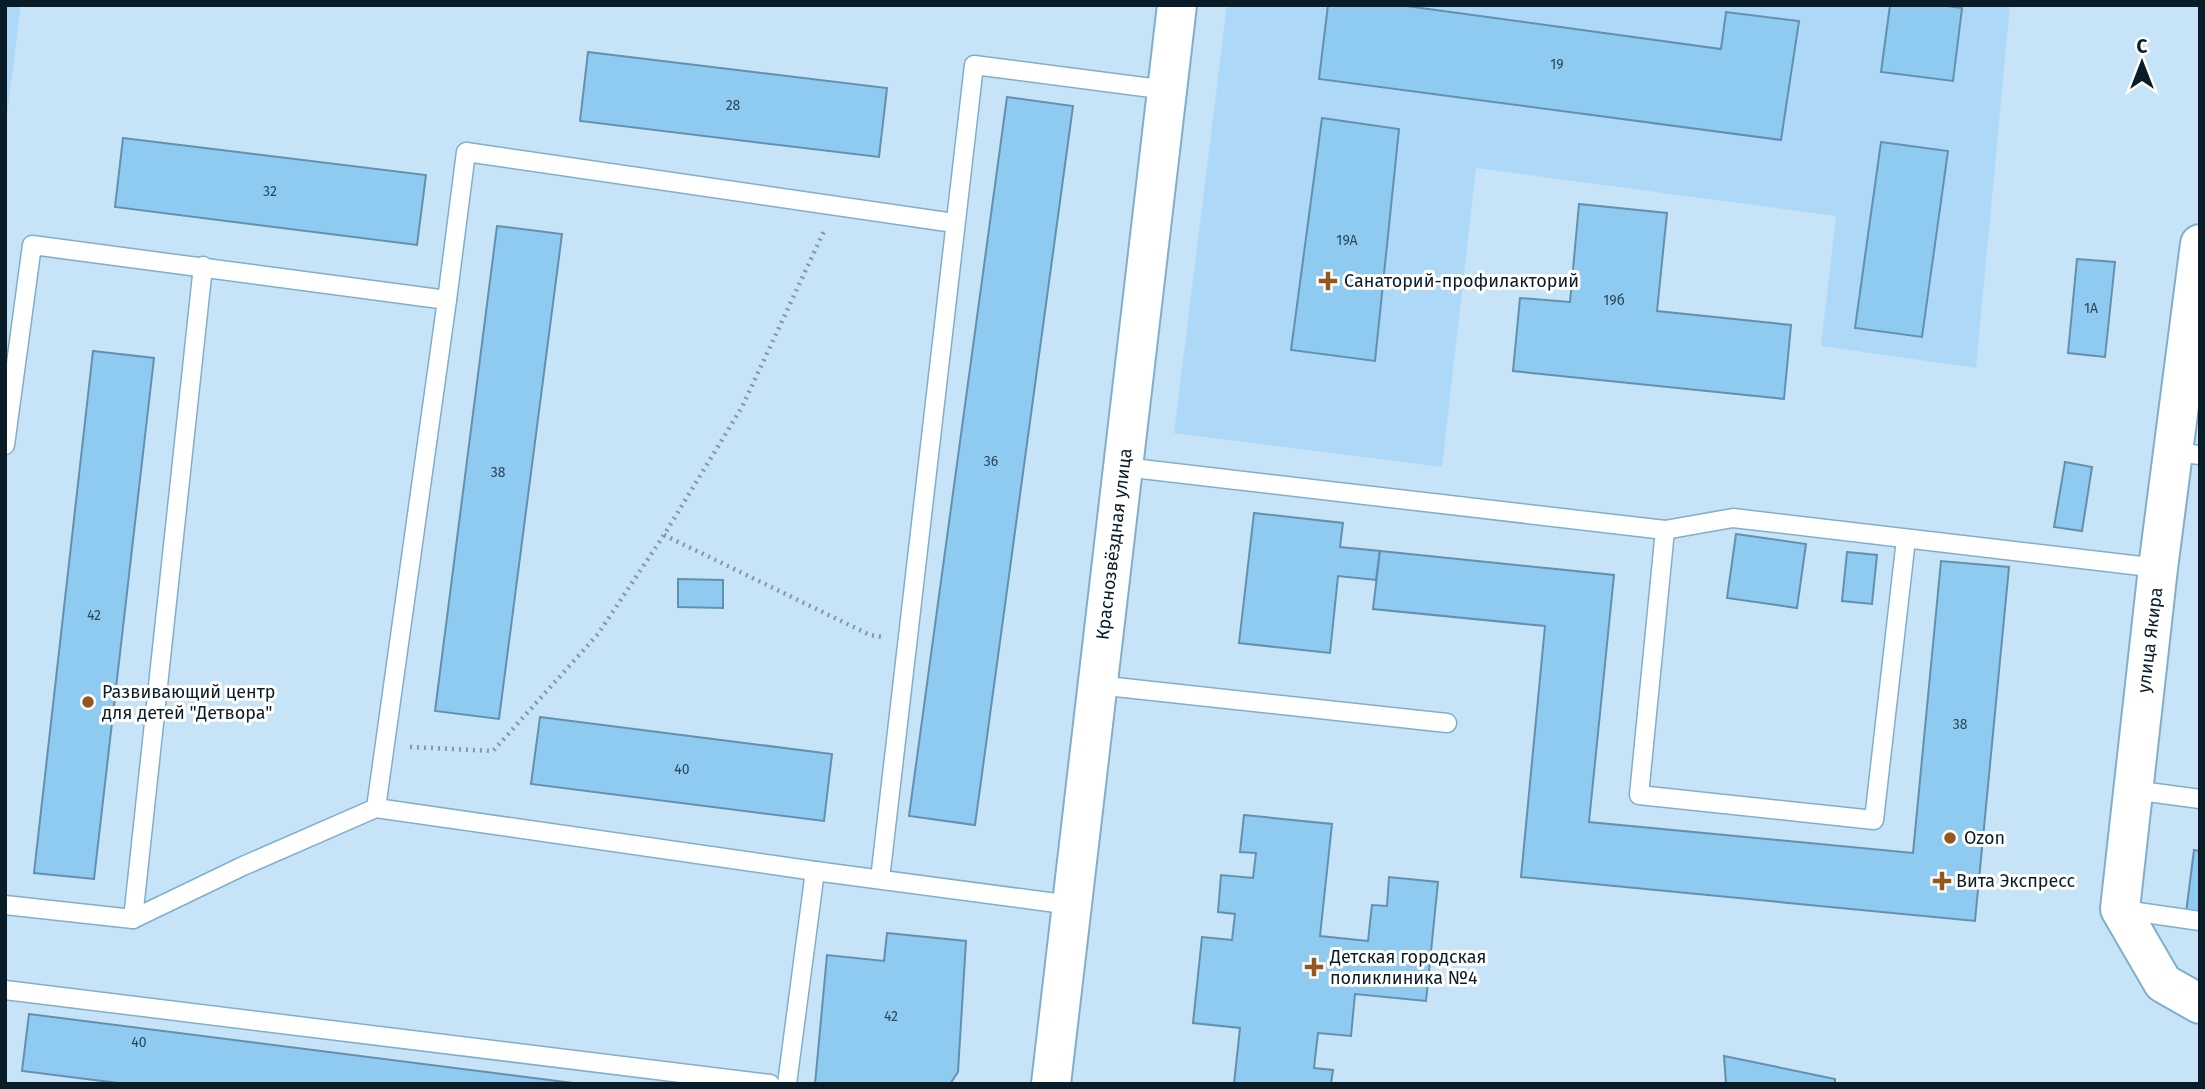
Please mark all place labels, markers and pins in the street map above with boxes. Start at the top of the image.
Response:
place label: Cанаторий-профилакторий [1344,270,1579,292]
marker: Cанаторий-профилакторий [1318,271,1338,291]
place label: Развивающий центр для детей "Детвора" [102,681,275,724]
marker: Развивающий центр для детей "Детвора" [80,694,96,710]
place label: Ozon [1964,827,2005,849]
marker: Ozon [1942,830,1958,846]
place label: Вита Экспресс [1956,870,2076,892]
marker: Вита Экспресс [1934,873,1950,889]
place label: Детская городская поликлиника №4 [1329,946,1486,989]
marker: Детская городская поликлиника №4 [1304,957,1324,977]

